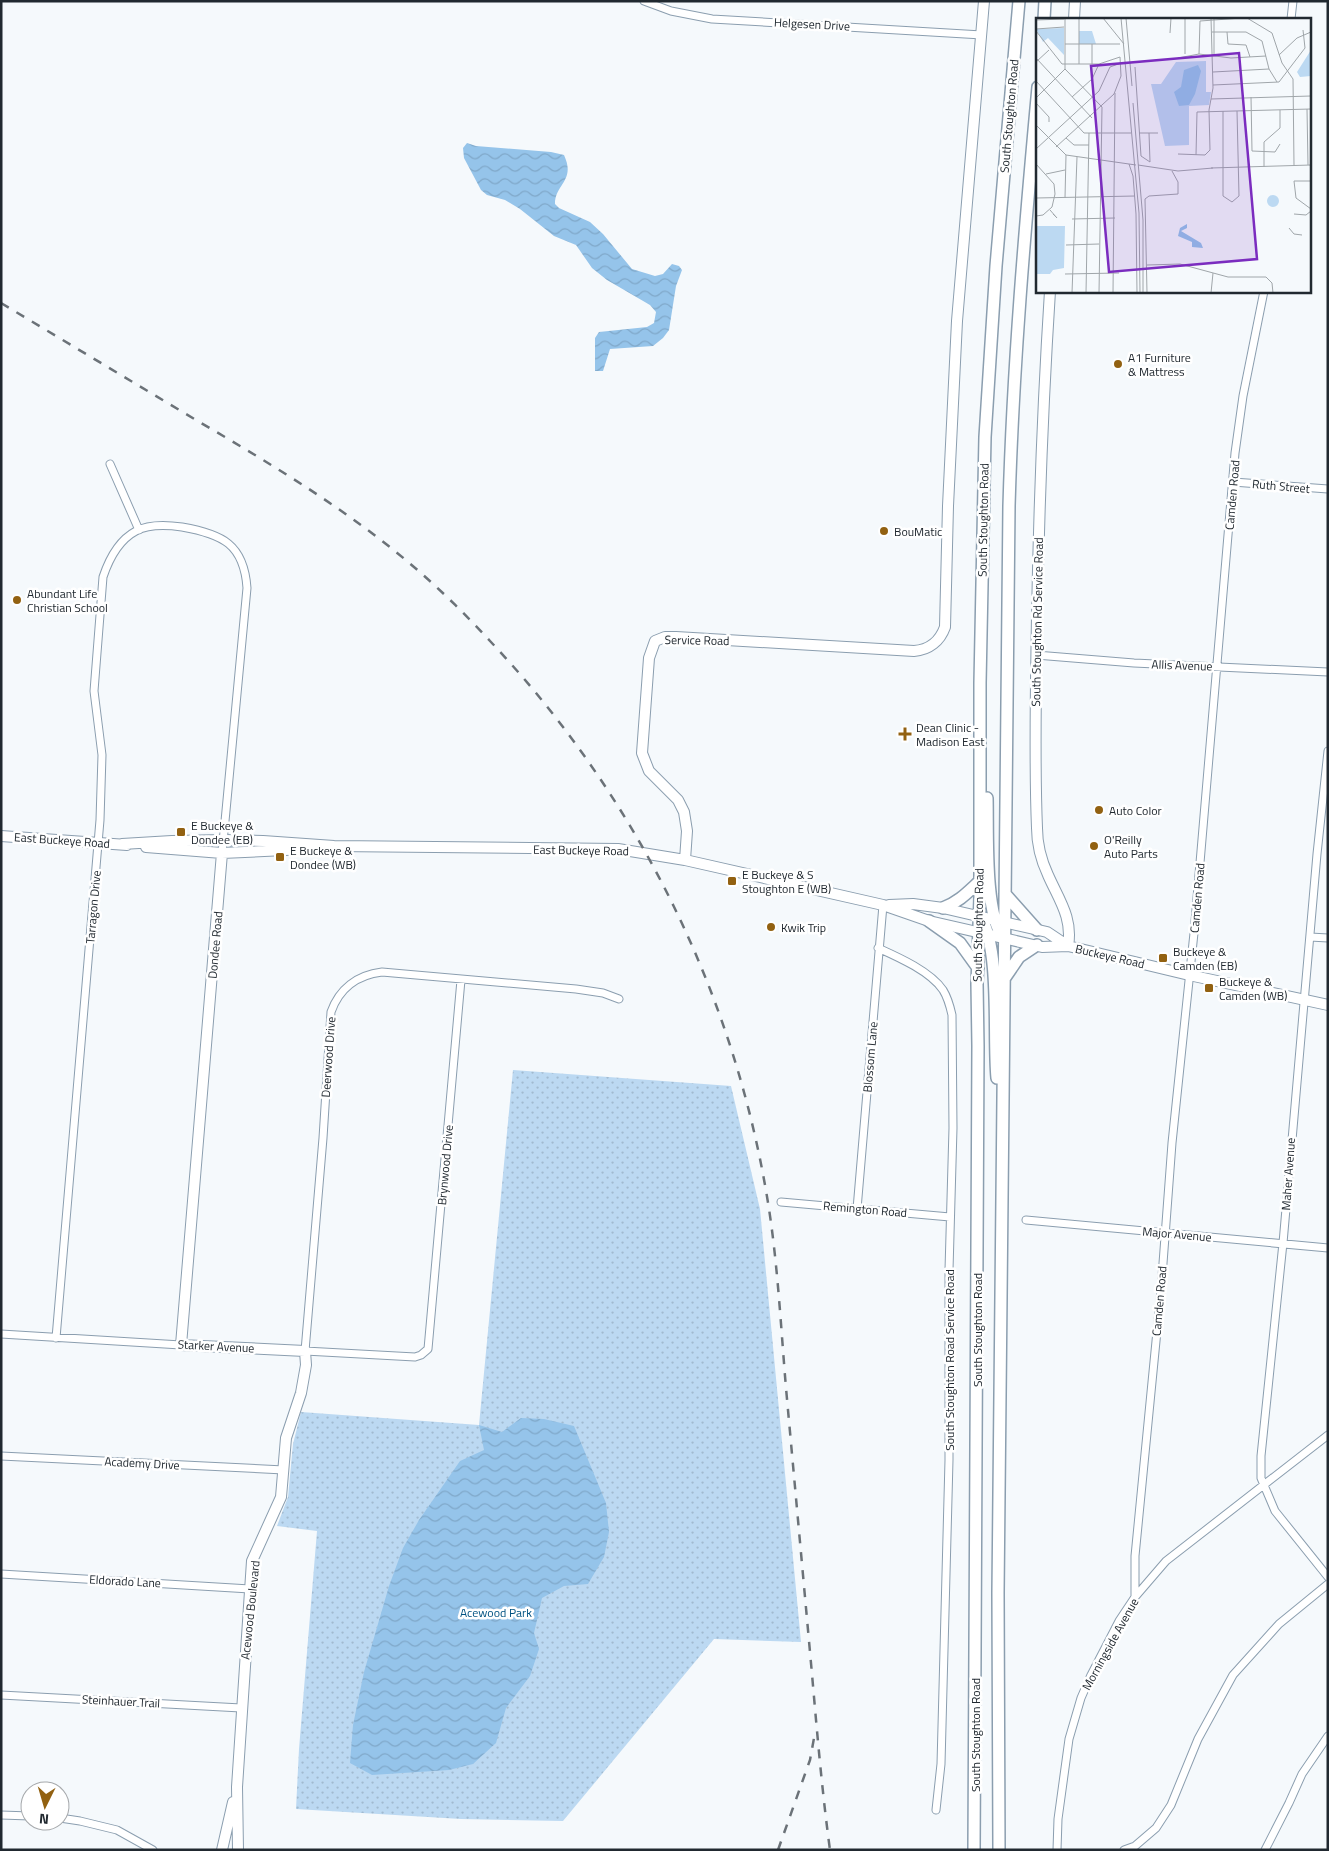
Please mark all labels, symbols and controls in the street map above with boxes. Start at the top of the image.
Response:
street label: Helgesen Drive [774,13,850,35]
inset map [1036,18,1312,292]
street label: South Stoughton Road [995,58,1023,174]
place label: A1 Furniture & Mattress [1128,348,1191,381]
marker: A1 Furniture & Mattress [1112,358,1124,370]
street label: Camden Road [1219,459,1245,531]
street label: South Stoughton Road [973,463,993,577]
street label: Ruth Street [1251,474,1311,498]
place label: BouMatic [894,522,942,541]
marker: BouMatic [878,525,890,537]
street label: South Stoughton Rd Service Road [1026,537,1048,707]
place label: Abundant Life Christian School [27,584,108,617]
marker: Abundant Life Christian School [11,594,23,606]
street label: Service Road [664,630,730,650]
street label: Allis Avenue [1151,654,1213,676]
place label: Dean Clinic - Madison East [916,718,985,751]
marker: Dean Clinic - Madison East [898,727,912,741]
place label: Auto Color [1109,801,1162,820]
marker: Auto Color [1093,804,1105,816]
place label: E Buckeye & Dondee (EB) [191,816,254,849]
marker: E Buckeye & Dondee (EB) [175,826,187,838]
street label: East Buckeye Road [13,827,111,853]
place label: O'Reilly Auto Parts [1104,830,1158,863]
street label: East Buckeye Road [533,840,629,860]
marker: O'Reilly Auto Parts [1088,840,1100,852]
place label: E Buckeye & Dondee (WB) [290,841,356,874]
marker: E Buckeye & Dondee (WB) [274,851,286,863]
street label: Camden Road [1184,862,1210,934]
place label: E Buckeye & S Stoughton E (WB) [742,865,831,898]
street label: South Stoughton Road [968,868,988,982]
street label: Tarragon Drive [80,870,106,944]
marker: E Buckeye & S Stoughton E (WB) [726,875,738,887]
street label: Dondee Road [203,910,227,980]
place label: Kwik Trip [781,918,826,937]
marker: Kwik Trip [765,921,777,933]
street label: Buckeye Road [1073,939,1147,973]
place label: Buckeye & Camden (EB) [1173,942,1237,975]
marker: Buckeye & Camden (EB) [1157,952,1169,964]
place label: Buckeye & Camden (WB) [1219,972,1287,1005]
marker: Buckeye & Camden (WB) [1203,982,1215,994]
street label: Deerwood Drive [316,1016,340,1098]
street label: Blossom Lane [857,1021,883,1093]
street label: Brynwood Drive [432,1124,458,1206]
street label: Maher Avenue [1276,1137,1300,1211]
street label: Remington Road [822,1196,908,1222]
street label: Major Avenue [1142,1222,1212,1246]
street label: Camden Road [1146,1265,1172,1337]
street label: South Stoughton Road Service Road [940,1269,959,1451]
street label: South Stoughton Road [968,1273,987,1387]
street label: Starker Avenue [177,1335,255,1357]
street label: Academy Drive [104,1452,180,1474]
street label: Acewood Boulevard [235,1559,265,1661]
street label: Eldorado Lane [89,1570,161,1592]
street label: Morningside Avenue [1077,1594,1143,1694]
park label: Acewood Park [460,1603,532,1622]
street label: South Stoughton Road [966,1678,985,1792]
street label: Steinhauer Trail [81,1689,161,1713]
north arrow [20,1781,70,1831]
text: N [38,1809,50,1830]

